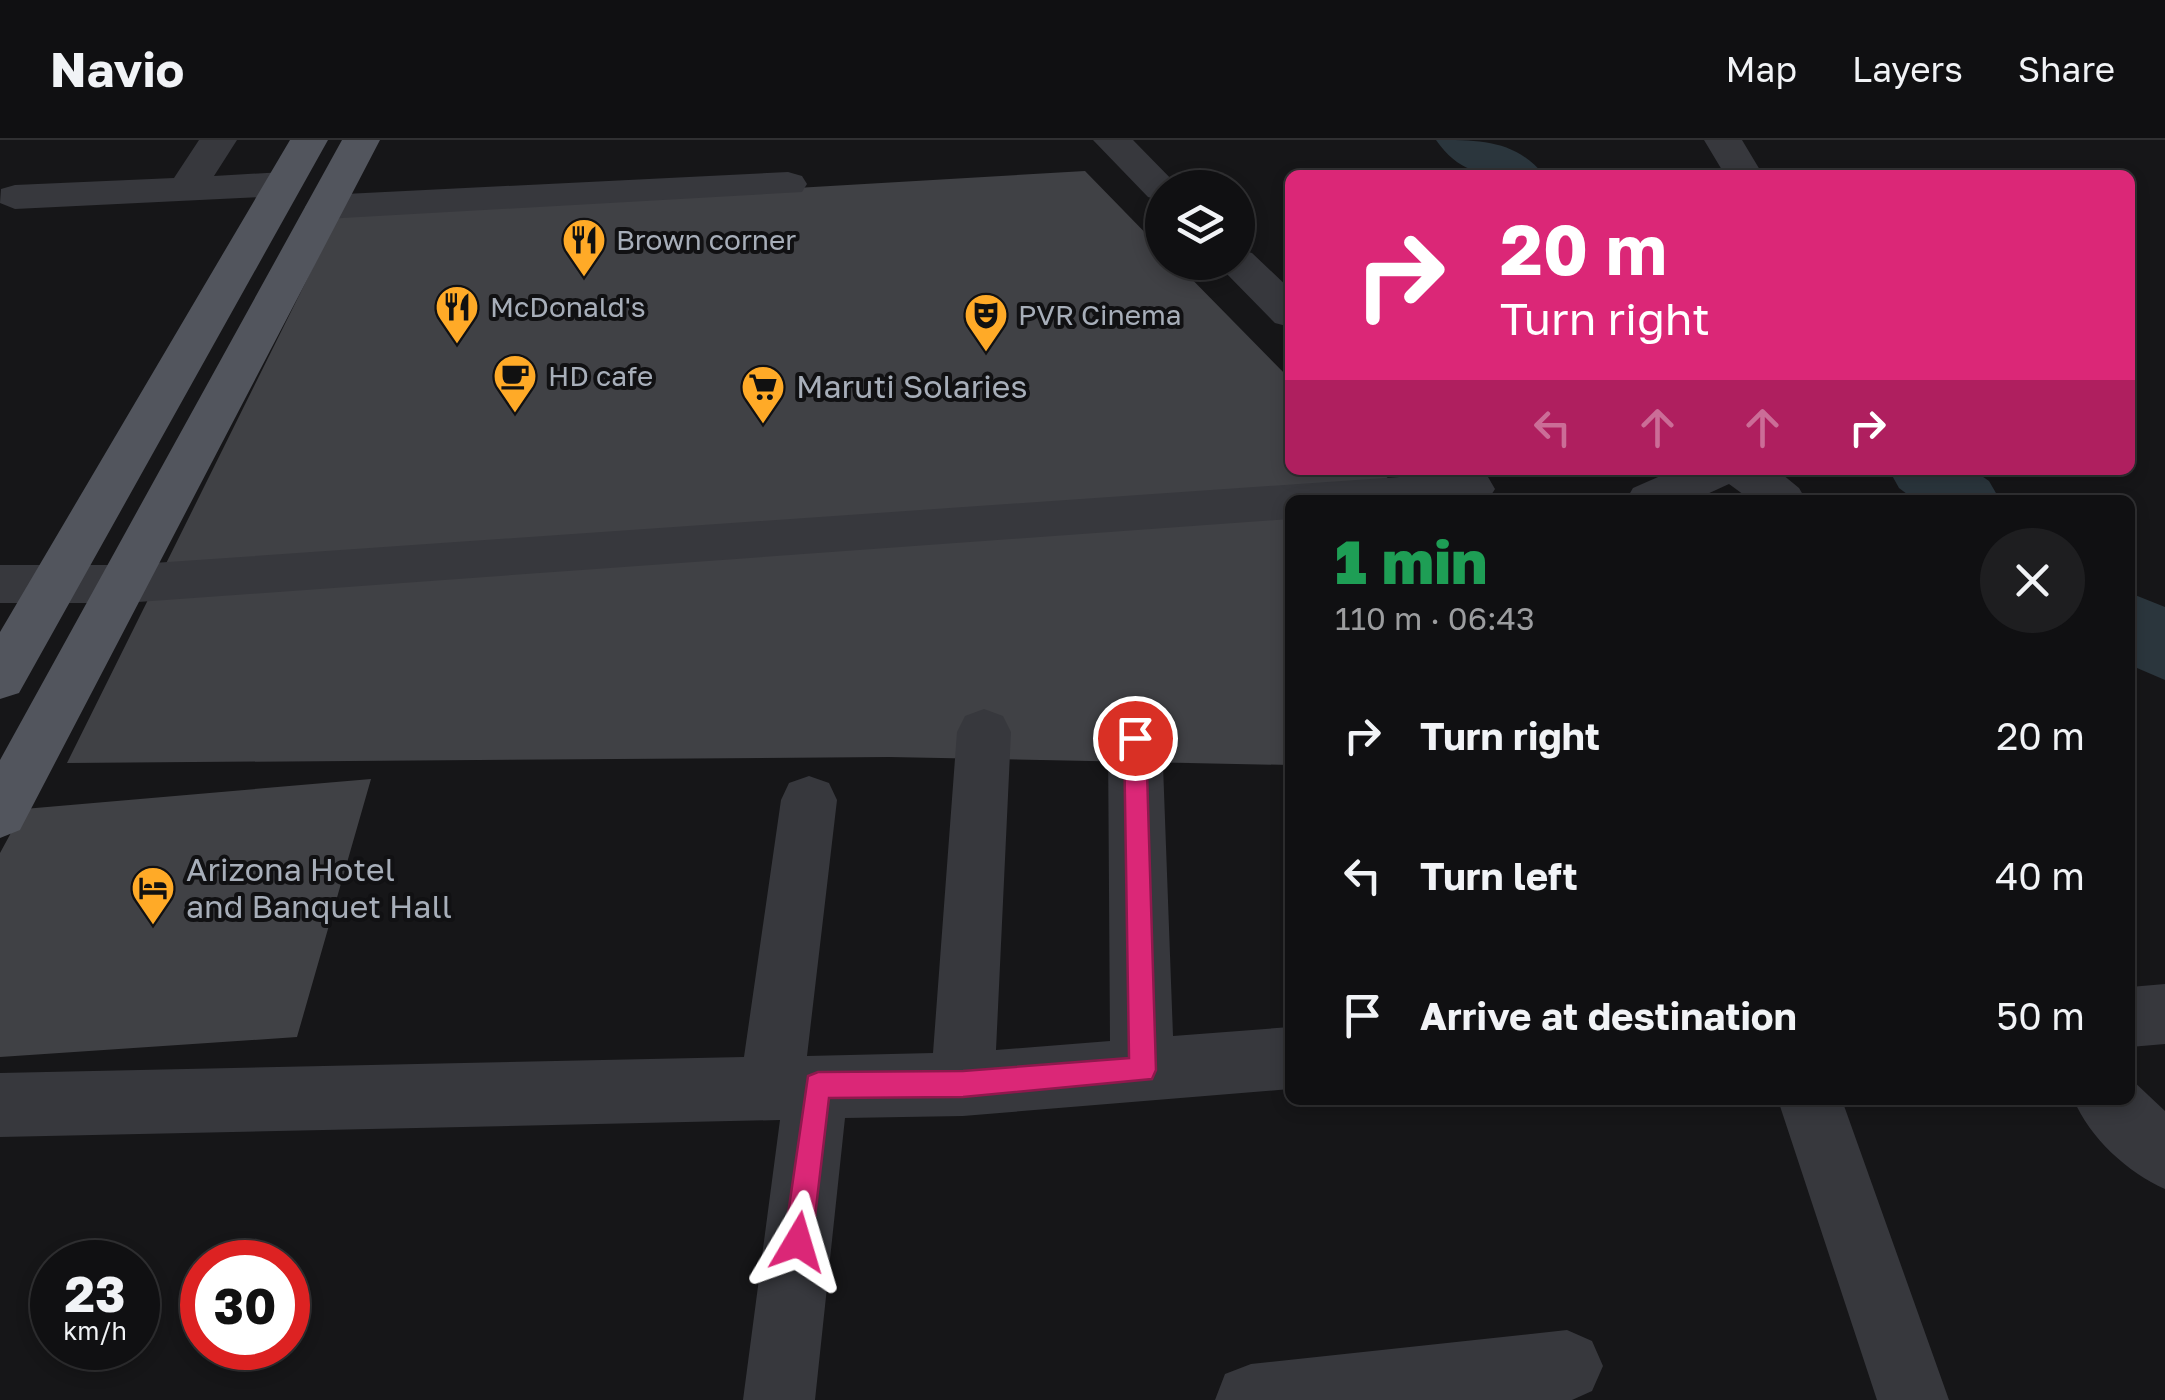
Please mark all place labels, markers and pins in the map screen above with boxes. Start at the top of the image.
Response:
restaurant icon: Brown corner [561,217,607,278]
place label: Brown corner [616,223,796,256]
restaurant icon: McDonald's [434,284,480,345]
place label: McDonald's [490,290,646,323]
theatre icon: PVR Cinema [963,292,1009,353]
place label: PVR Cinema [1018,298,1182,331]
cafe icon: HD cafe [492,353,538,414]
place label: HD cafe [548,359,653,392]
supermarket icon: Maruti Solaries [740,364,786,425]
place label: Maruti Solaries [796,367,1027,405]
pin [1093,696,1178,781]
place label: Arizona Hotel and Banquet Hall [186,850,452,925]
hotel icon: Arizona Hotel and Banquet Hall [130,865,176,926]

